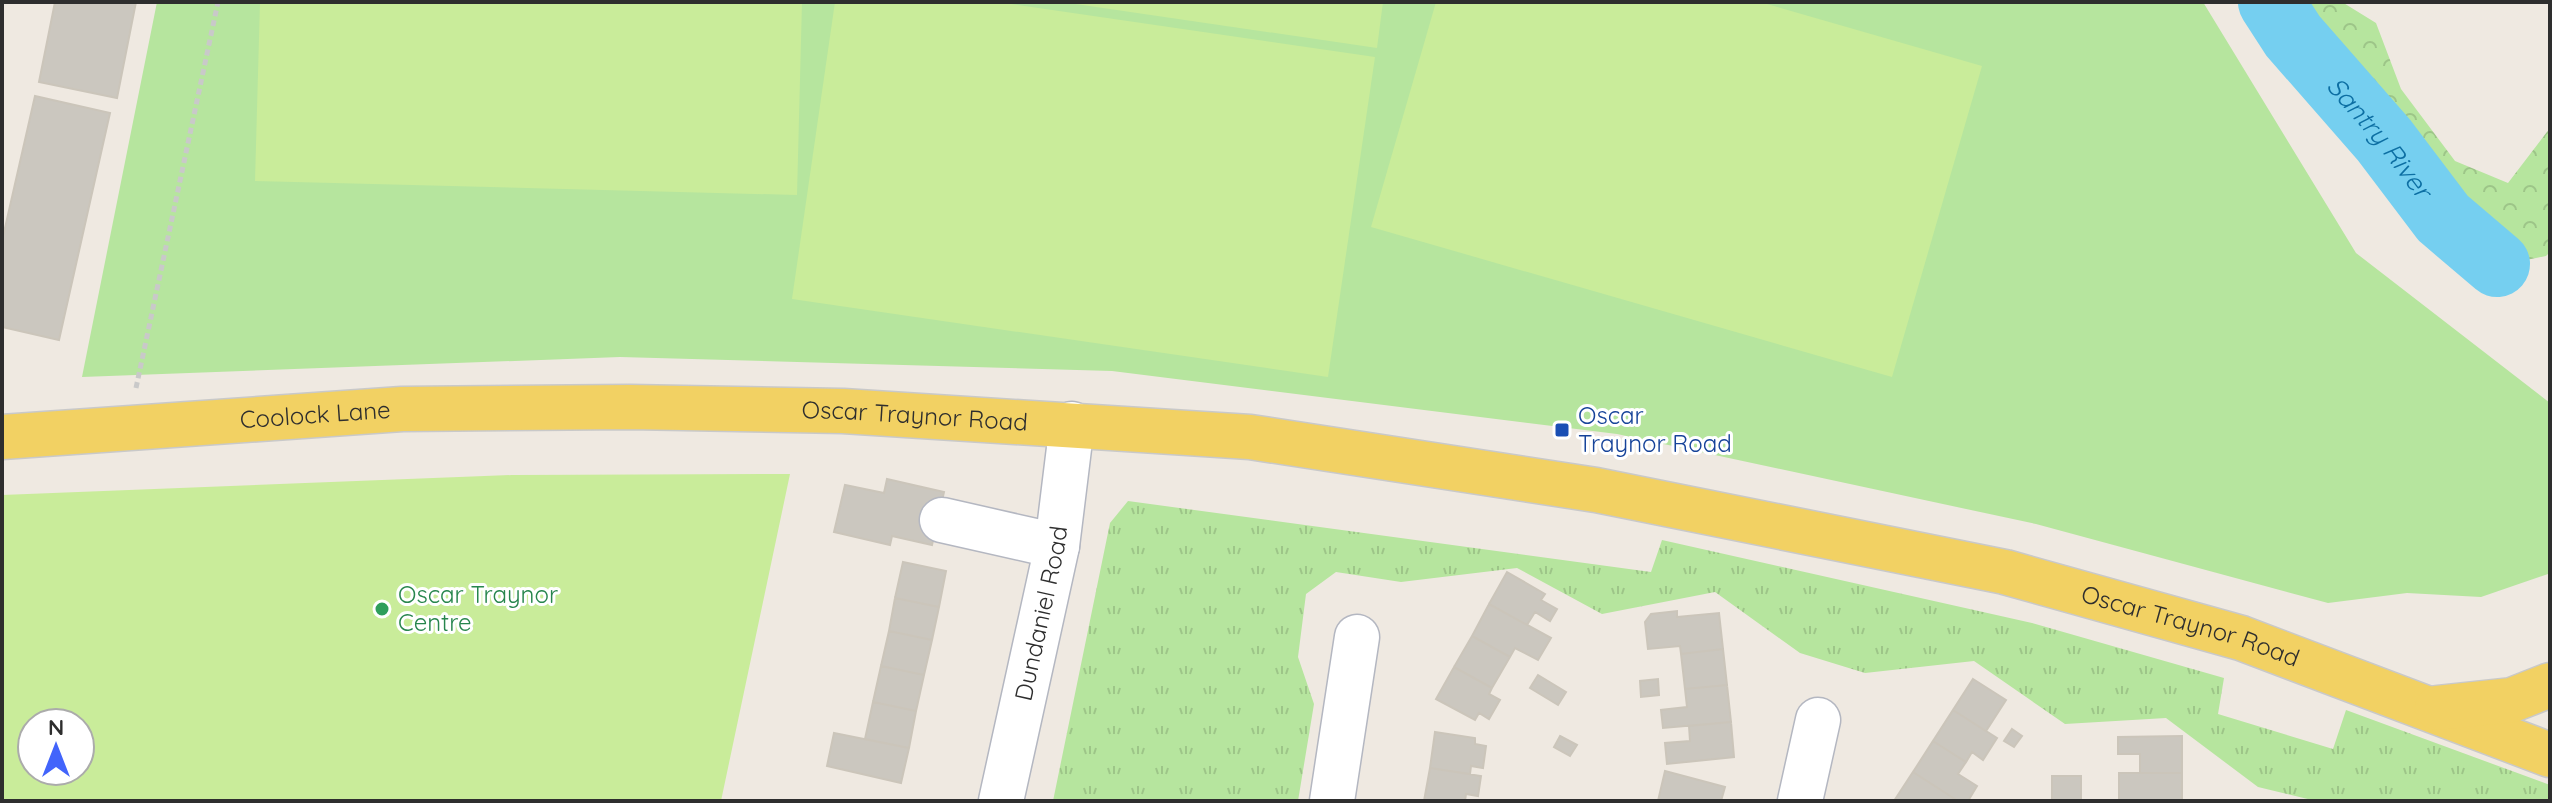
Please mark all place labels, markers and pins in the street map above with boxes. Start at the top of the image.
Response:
place label: Oscar Traynor Road [1578,400,1732,458]
marker: Oscar Traynor Road [1553,421,1571,439]
place label: Oscar Traynor Centre [398,579,558,637]
marker: Oscar Traynor Centre [373,600,391,618]

